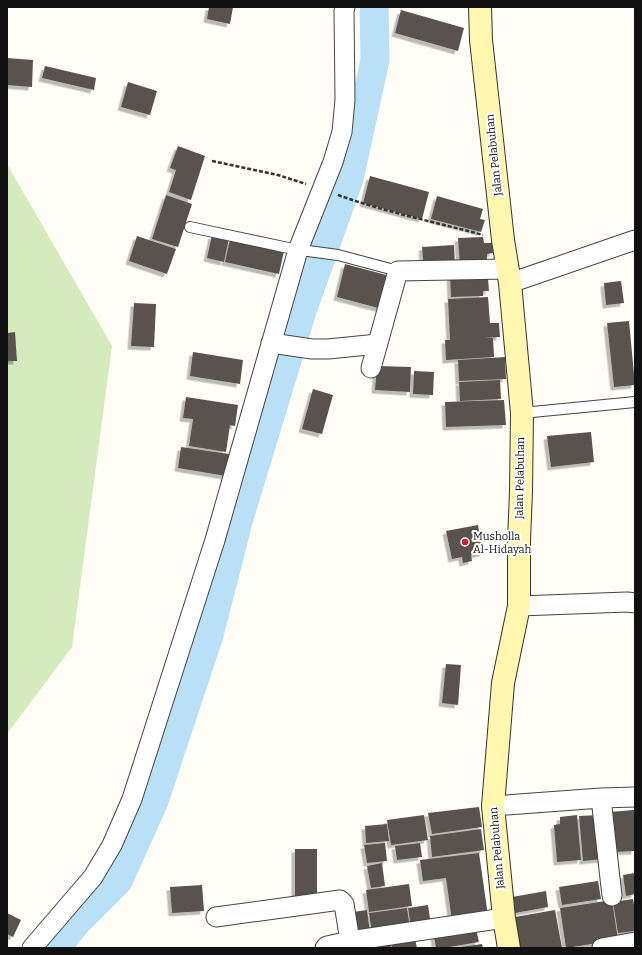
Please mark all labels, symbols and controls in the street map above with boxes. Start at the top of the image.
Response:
street label: Jalan Pelabuhan [483,113,505,197]
street label: Jalan Pelabuhan [513,437,527,520]
place label: Musholla Al-Hidayah [473,530,532,556]
marker: Musholla Al-Hidayah [460,537,470,547]
street label: Jalan Pelabuhan [487,807,507,890]

